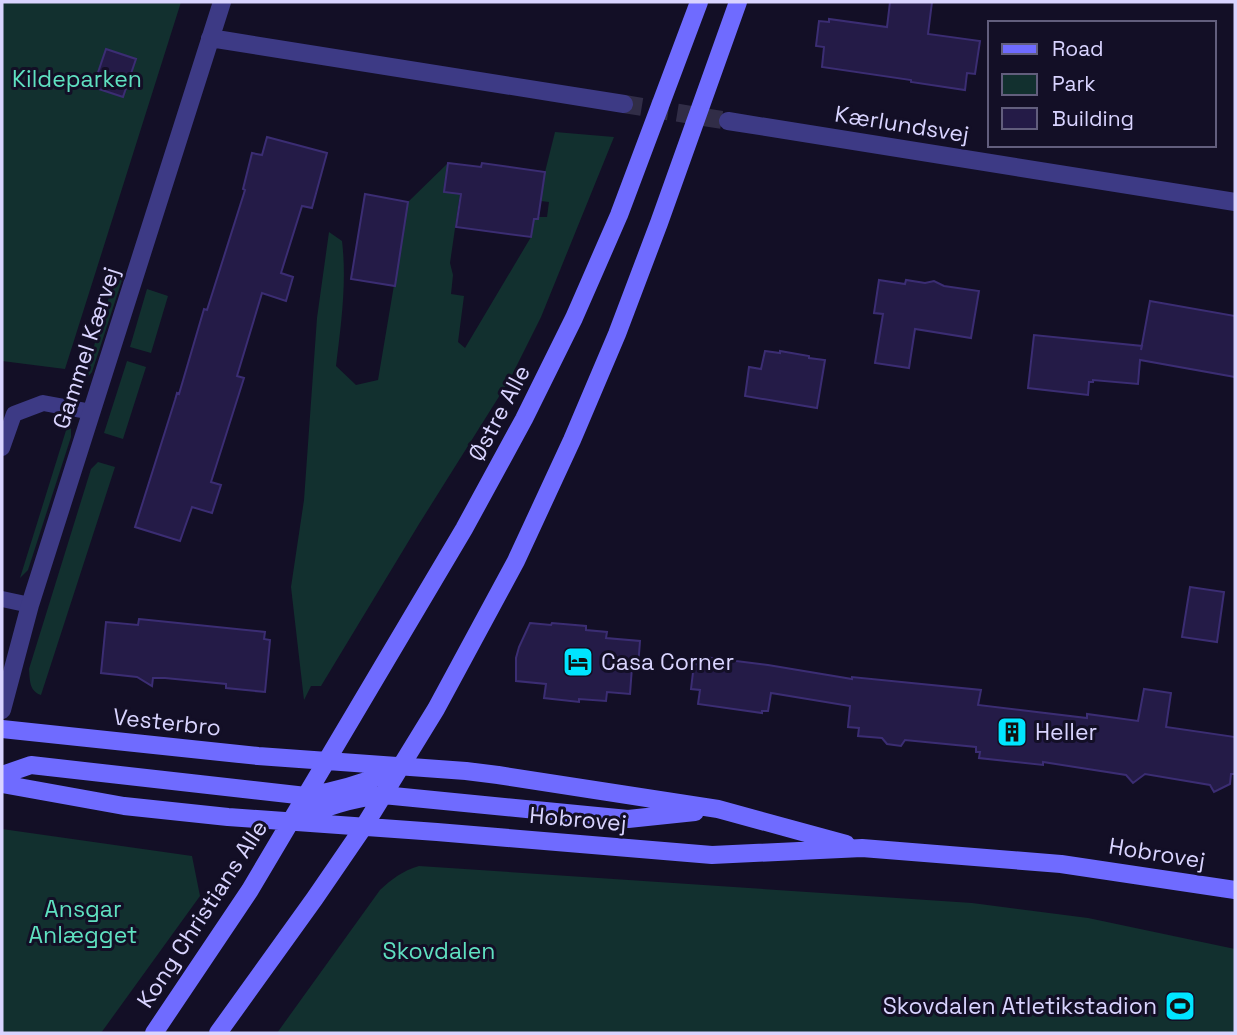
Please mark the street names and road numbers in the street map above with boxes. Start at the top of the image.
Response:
street label: Kærlundsvej [833,99,971,149]
street label: Gammel Kærvej [46,263,126,433]
street label: Østre Alle [461,360,537,466]
street label: Vesterbro [111,701,223,743]
street label: Hobrovej [528,800,628,838]
street label: Kong Christians Alle [130,814,274,1014]
street label: Hobrovej [1107,831,1207,875]

